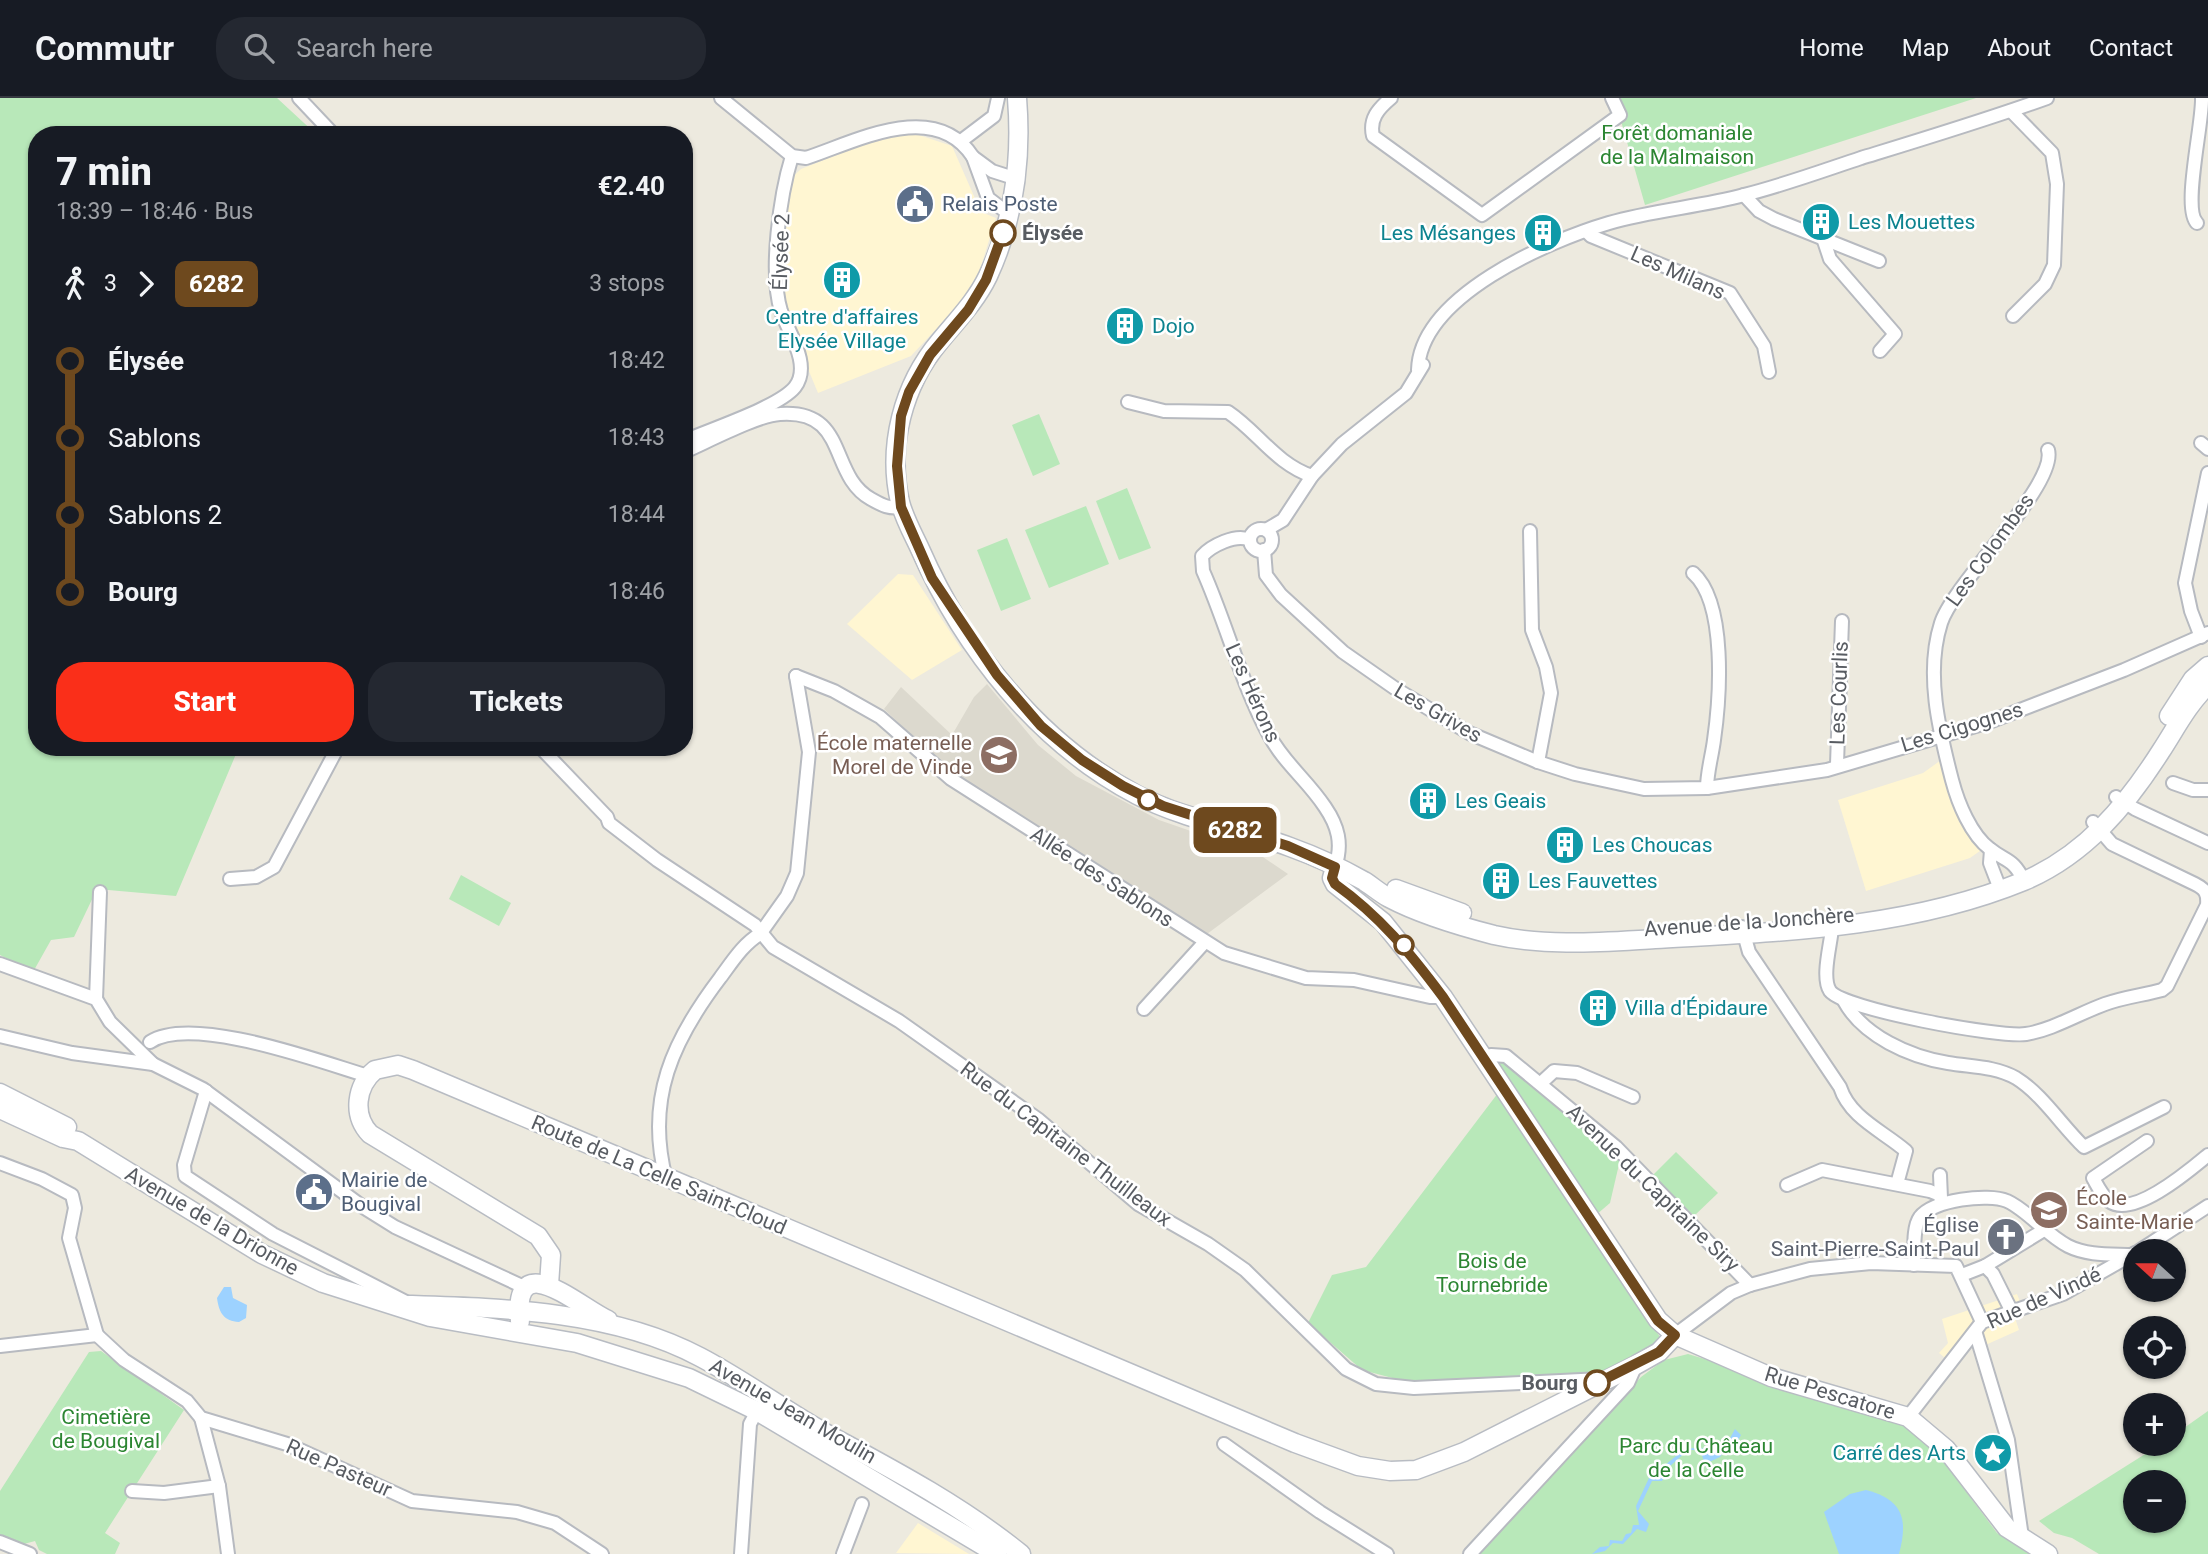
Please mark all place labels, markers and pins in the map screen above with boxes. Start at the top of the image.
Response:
public building icon: Relais Poste [894,183,936,225]
place label: Relais Poste [942,192,1058,216]
building icon: Les Mouettes [1800,201,1842,243]
place label: Les Mouettes [1848,210,1975,234]
building icon: Les Mésanges [1522,212,1564,254]
marker: Élysée [990,220,1016,246]
place label: Élysée [1022,221,1083,245]
place label: Les Mésanges [1380,221,1516,245]
building icon: Centre d'affaires Elysée Village [821,259,863,301]
place label: Centre d'affaires Elysée Village [766,305,919,353]
building icon: Dojo [1104,305,1146,347]
place label: Dojo [1152,314,1195,338]
place label: École maternelle Morel de Vinde [817,731,972,779]
school or university icon: École maternelle Morel de Vinde [978,734,1020,776]
building icon: Les Geais [1407,780,1449,822]
place label: Les Geais [1455,789,1546,813]
unlabelled marker [1138,790,1158,810]
building icon: Les Choucas [1544,824,1586,866]
place label: Les Choucas [1592,833,1713,857]
building icon: Les Fauvettes [1480,860,1522,902]
place label: Les Fauvettes [1528,869,1658,893]
unlabelled marker [1394,935,1414,955]
building icon: Villa d'Épidaure [1577,987,1619,1029]
place label: Villa d'Épidaure [1625,996,1768,1020]
place label: Mairie de Bougival [341,1168,427,1216]
public building icon: Mairie de Bougival [293,1171,335,1213]
place label: École Sainte-Marie [2076,1186,2194,1234]
school or university icon: École Sainte-Marie [2028,1189,2070,1231]
place label: Église Saint-Pierre-Saint-Paul [1771,1213,1979,1261]
church icon: Église Saint-Pierre-Saint-Paul [1985,1216,2027,1258]
marker: Bourg [1584,1370,1610,1396]
place label: Bourg [1521,1371,1578,1395]
place icon: Carré des Arts [1972,1432,2014,1474]
place label: Carré des Arts [1832,1441,1966,1465]

